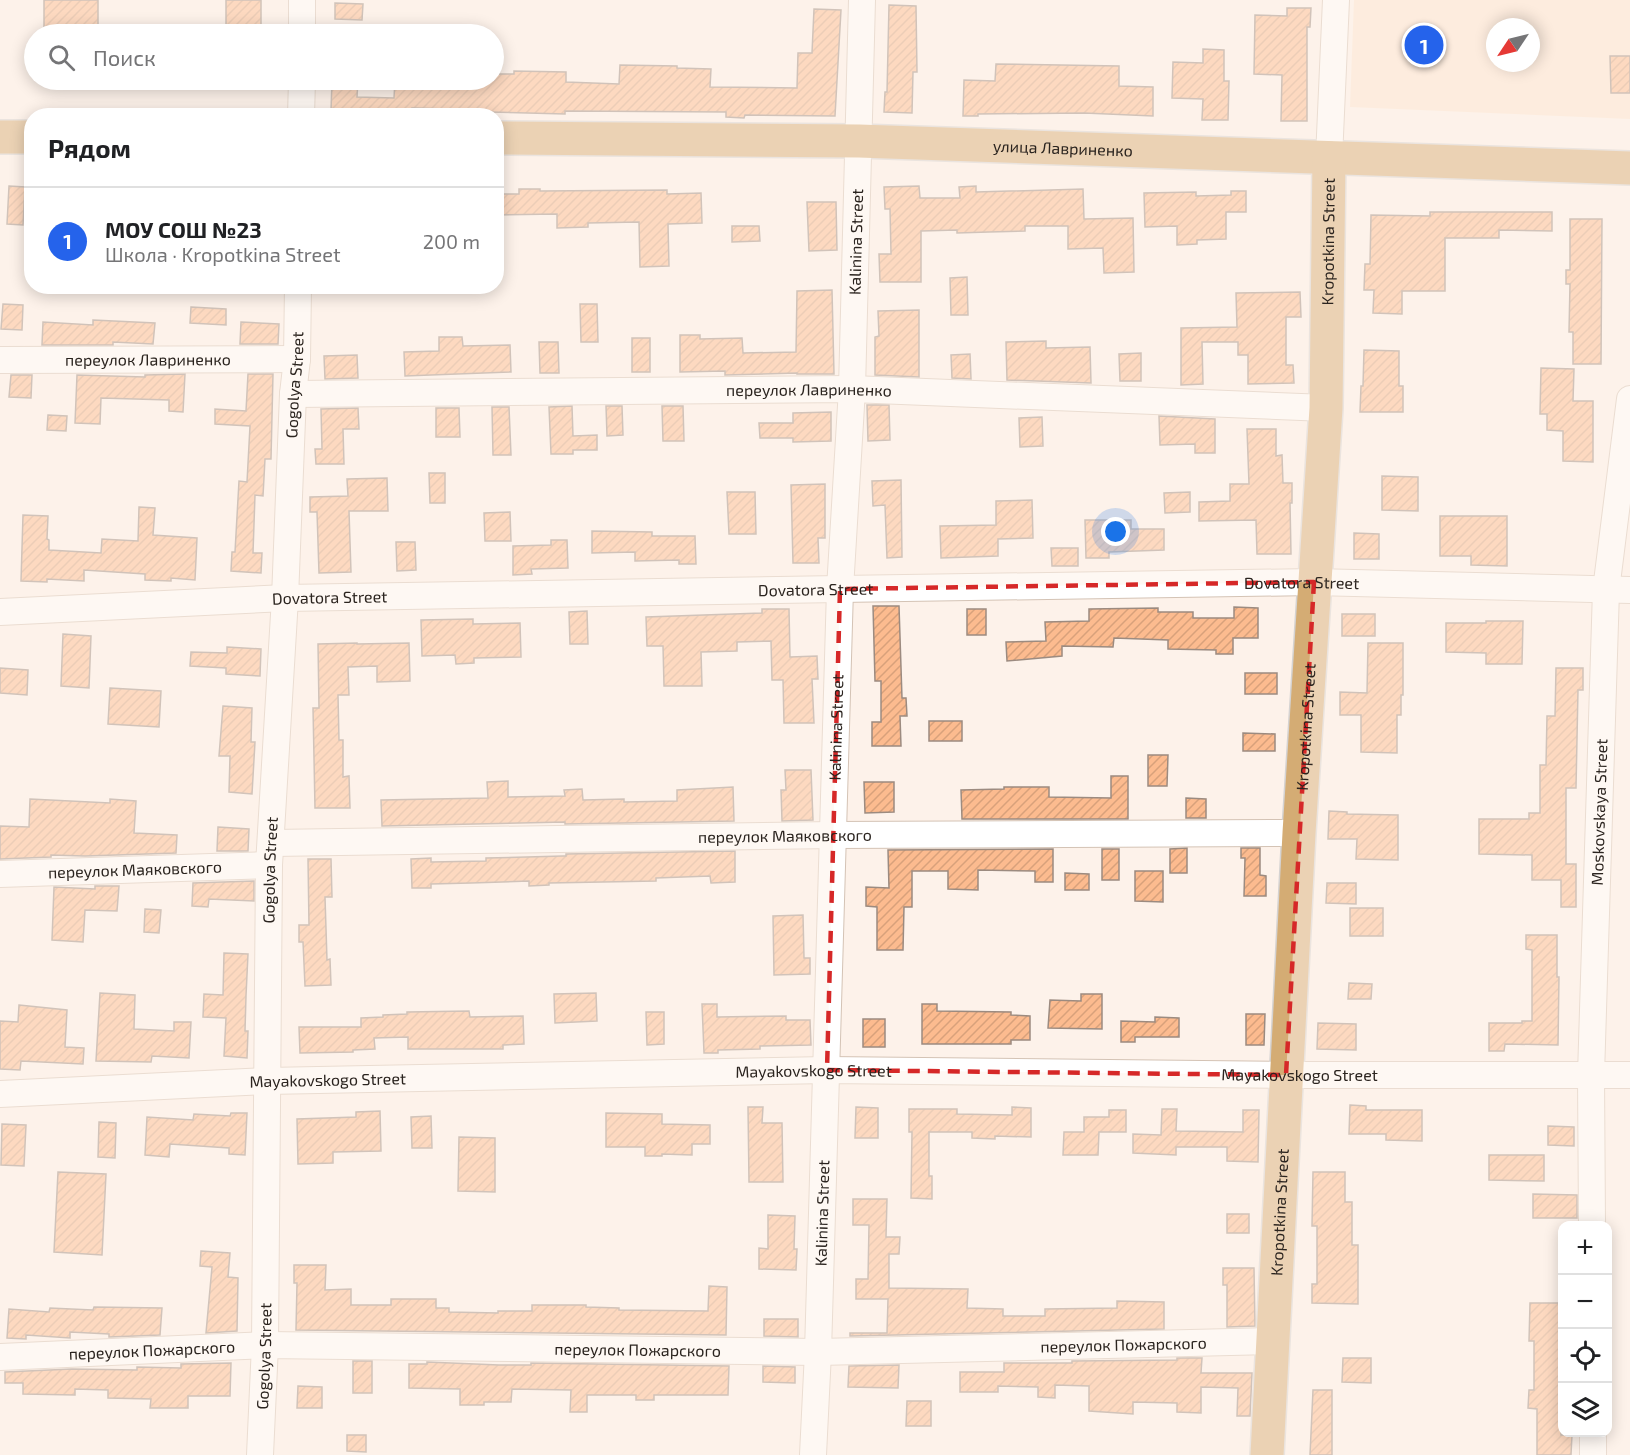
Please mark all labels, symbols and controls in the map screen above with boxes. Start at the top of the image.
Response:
north arrow [1486,18,1540,72]
pin: 1 [1404,22,1444,68]
search box [24,24,504,90]
icon: search [45,41,78,74]
text: Поиск [93,44,156,70]
text: Рядом [48,132,131,163]
street label: улица Лавриненко [993,136,1133,160]
street label: Kropotkina Street [1317,178,1338,306]
street label: Kalinina Street [844,188,866,295]
text: МОУ СОШ №23 [105,216,262,242]
text: 1 [63,229,72,253]
text: 200 m [423,229,480,253]
text: Школа · Kropotkina Street [105,242,341,266]
street label: Gogolya Street [281,331,306,438]
street label: переулок Лавриненко [65,349,231,370]
street label: переулок Лавриненко [726,379,892,400]
your location [1101,517,1130,546]
street label: Dovatora Street [1244,572,1359,592]
street label: Dovatora Street [758,579,873,599]
street label: Dovatora Street [272,586,387,608]
street label: Kropotkina Street [1292,663,1319,791]
street label: Kalinina Street [824,674,847,781]
street label: Moskovskaya Street [1587,738,1610,886]
street label: Gogolya Street [259,816,281,924]
street label: переулок Маяковского [698,825,872,846]
street label: переулок Маяковского [48,857,222,881]
street label: Mayakovskogo Street [735,1060,892,1081]
street label: Mayakovskogo Street [1221,1064,1378,1084]
street label: Mayakovskogo Street [249,1068,406,1091]
street label: Kropotkina Street [1266,1148,1292,1276]
street label: Kalinina Street [810,1160,833,1267]
map controls [1558,1221,1612,1437]
button: + [1558,1221,1612,1275]
button: − [1558,1275,1612,1329]
street label: Gogolya Street [252,1303,274,1410]
button: locate [1558,1329,1612,1383]
street label: переулок Пожарского [1040,1333,1207,1356]
street label: переулок Пожарского [68,1336,235,1363]
street label: переулок Пожарского [554,1339,721,1360]
button: layers [1558,1383,1612,1437]

